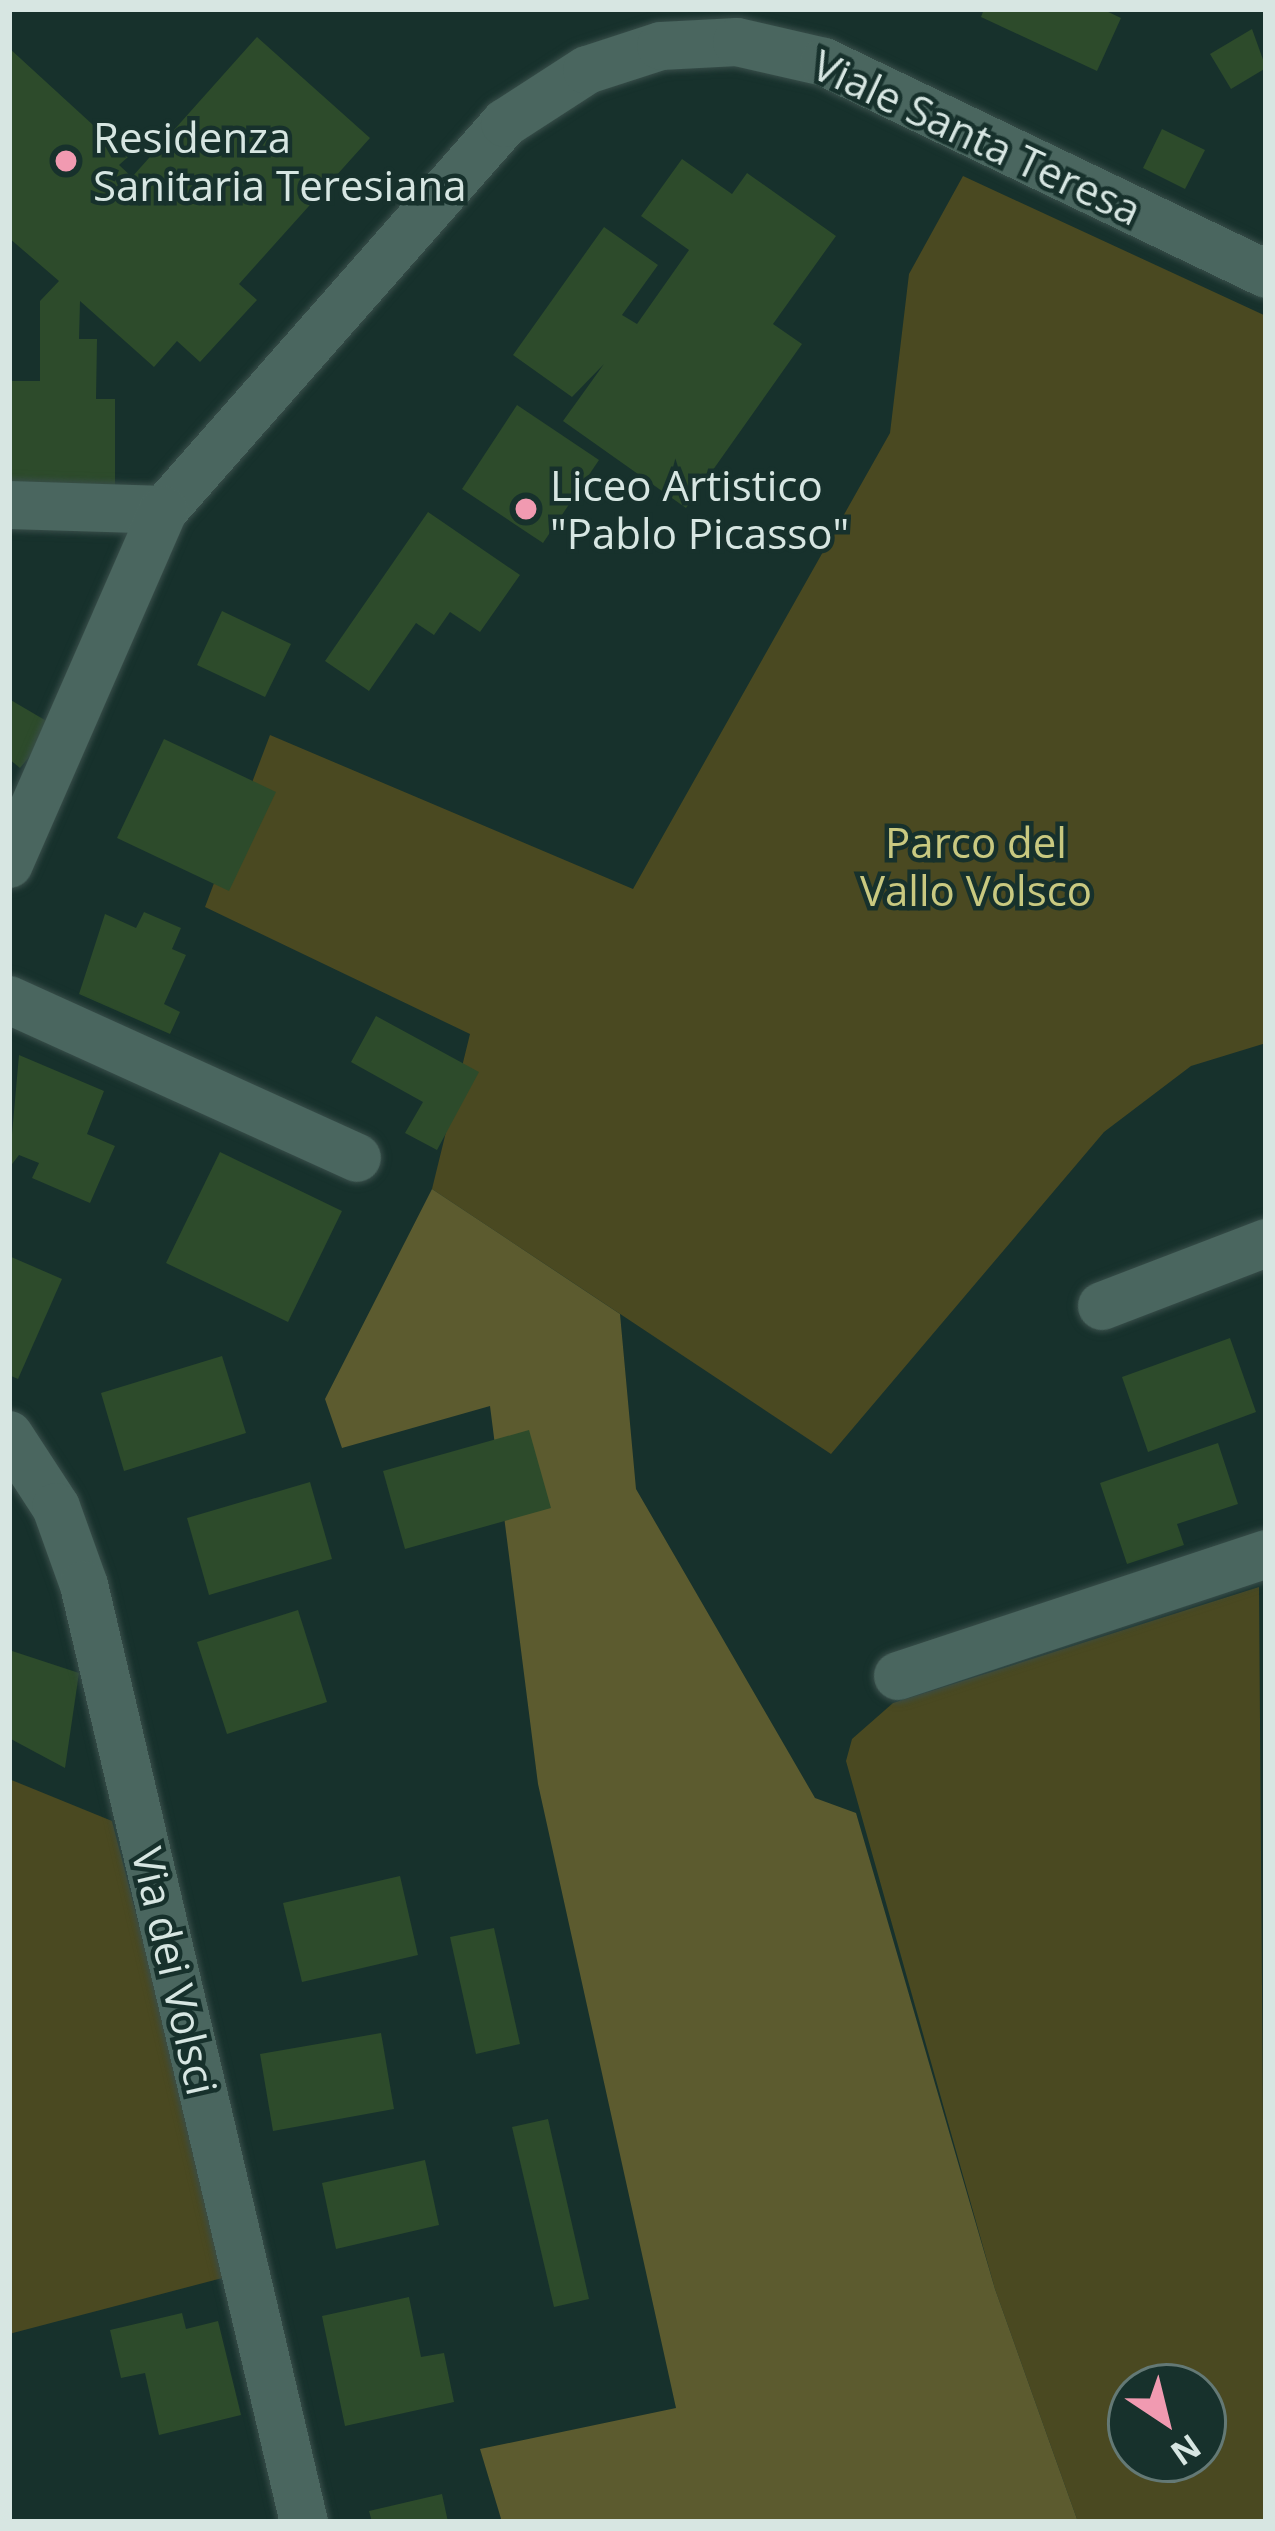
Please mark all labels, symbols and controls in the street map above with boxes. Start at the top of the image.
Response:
street label: Viale Santa Teresa [805,39,1149,235]
place label: Residenza Sanitaria Teresiana [93,112,467,210]
marker: Residenza Sanitaria Teresiana [50,145,82,177]
place label: Liceo Artistico "Pablo Picasso" [550,460,849,558]
marker: Liceo Artistico "Pablo Picasso" [513,496,539,522]
park label: Parco del Vallo Volsco [860,817,1092,916]
street label: Via dei Volsci [122,1842,228,2100]
north arrow [1107,2363,1227,2483]
text: N [1162,2424,1210,2477]

